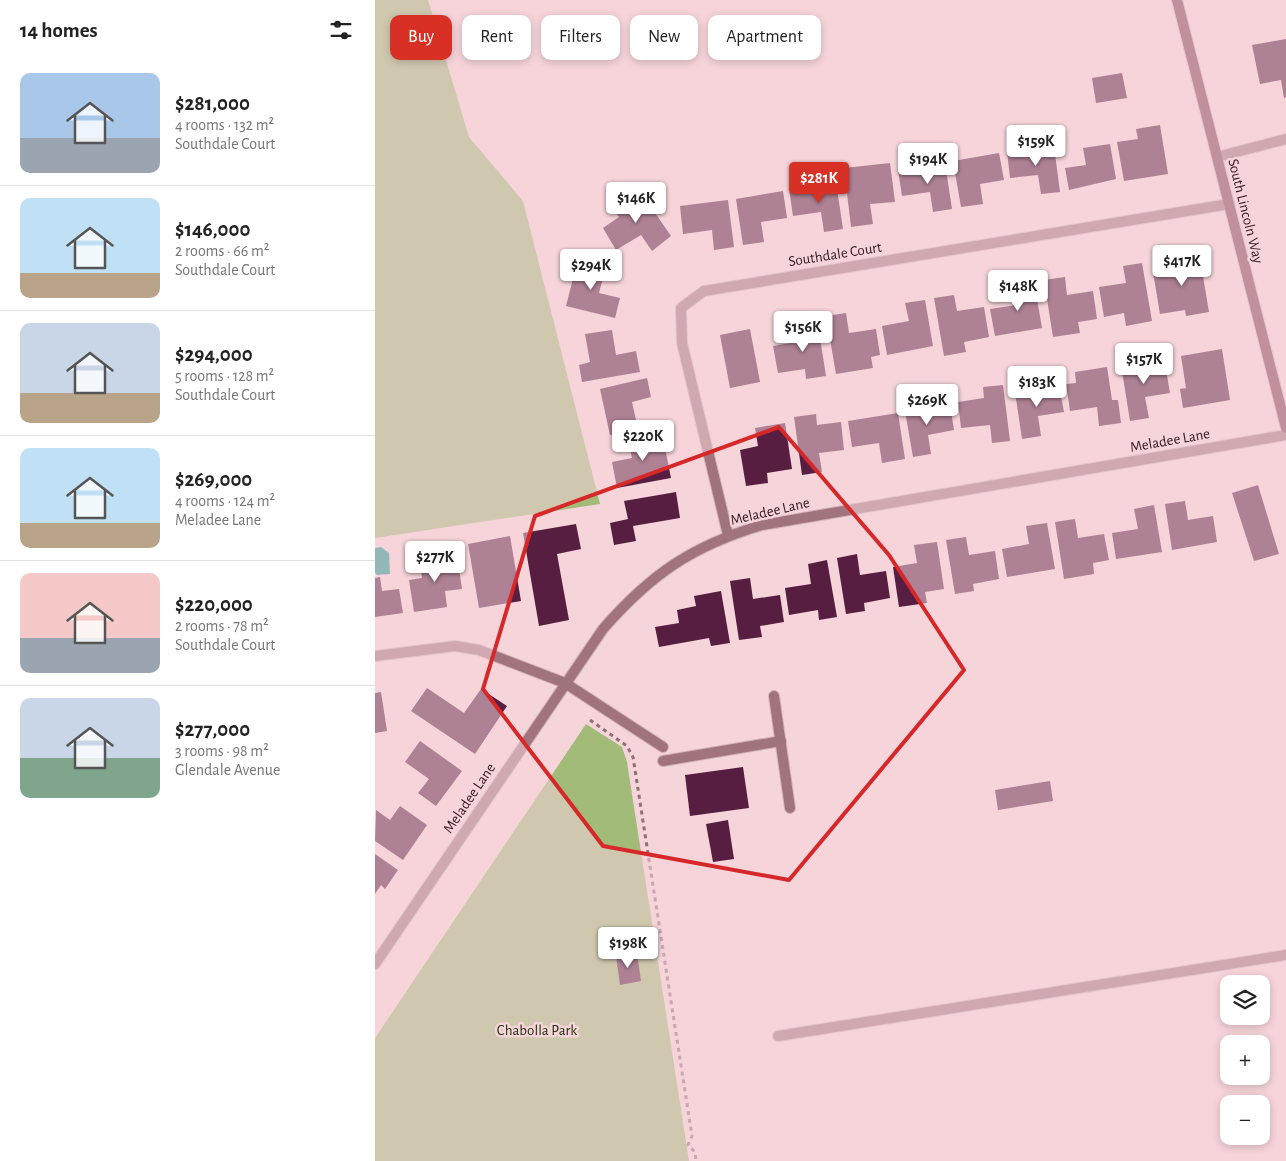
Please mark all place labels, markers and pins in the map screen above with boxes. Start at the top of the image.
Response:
pin: $159K [1001,124,1071,167]
pin: $194K [893,142,963,185]
pin: $281K [784,162,854,204]
pin: $146K [601,182,671,224]
pin: $417K [1147,244,1217,287]
pin: $294K [556,248,626,291]
pin: $148K [983,270,1053,312]
pin: $156K [768,310,838,353]
pin: $157K [1109,342,1179,385]
pin: $183K [1002,366,1072,408]
pin: $269K [892,384,962,426]
pin: $220K [608,420,678,462]
pin: $277K [400,540,470,583]
pin: $198K [593,926,663,969]

